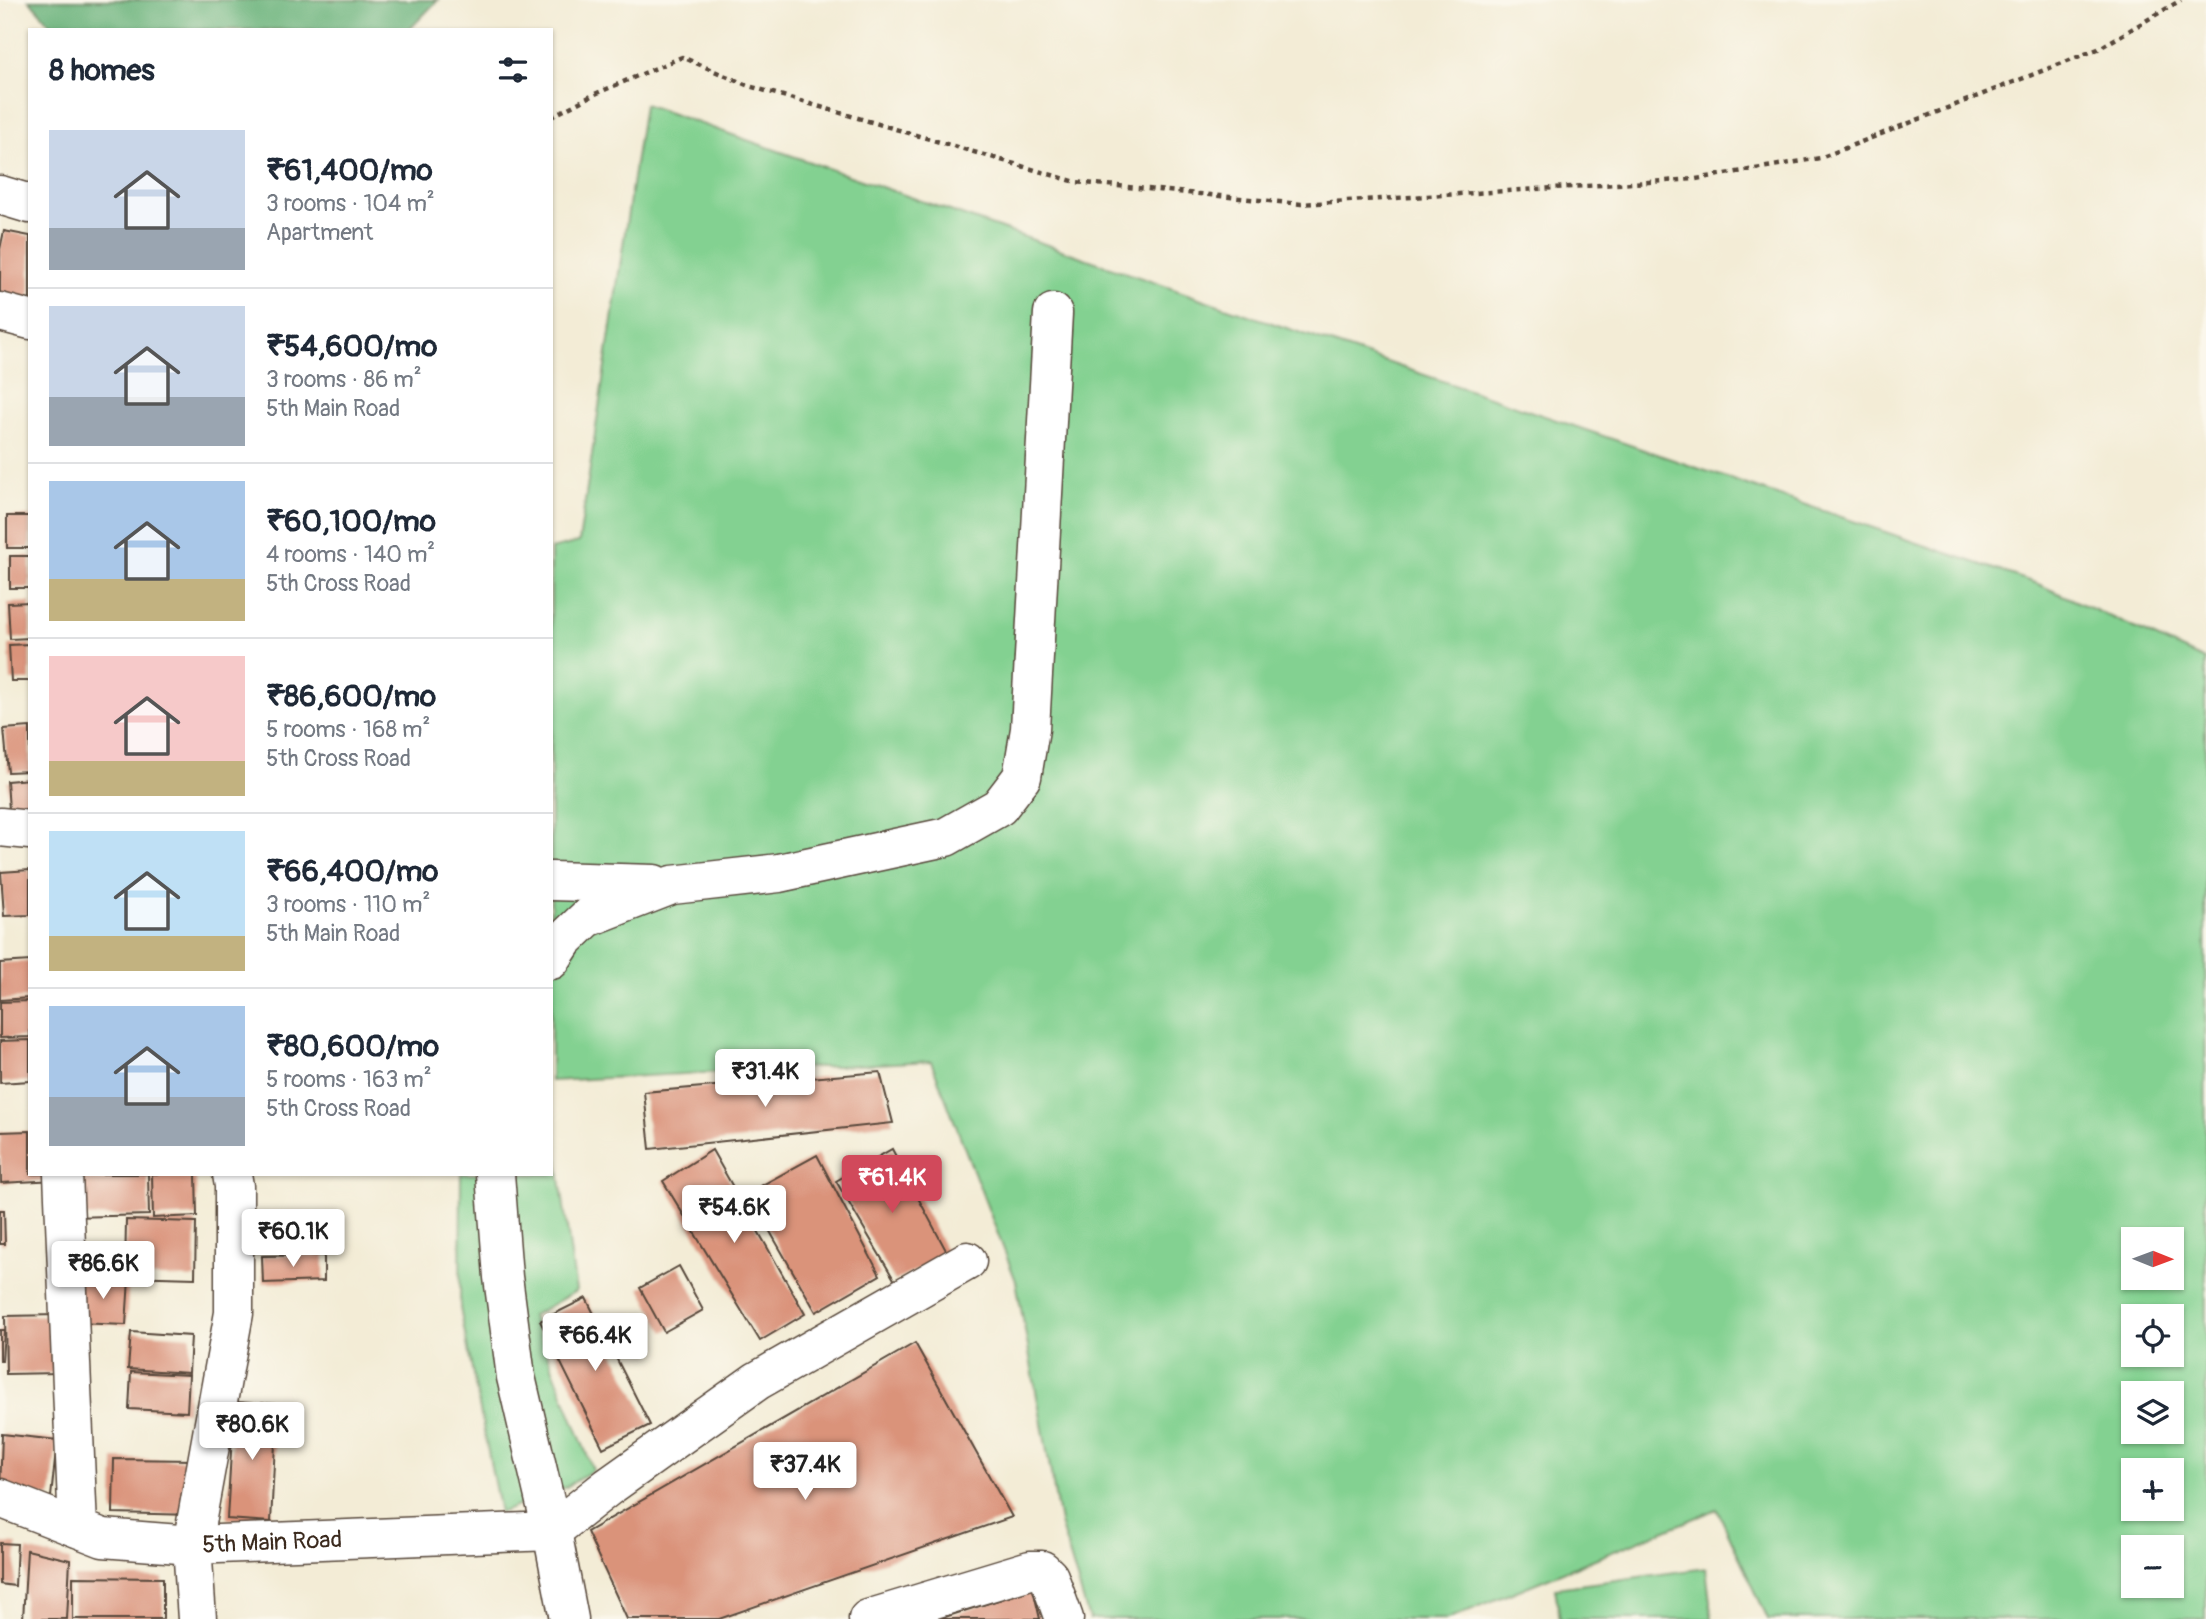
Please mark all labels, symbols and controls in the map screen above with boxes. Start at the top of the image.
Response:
icon: filters [494,51,532,89]
text: 8 homes [49,52,155,89]
text: ₹61,400/mo [266,152,433,189]
icon: home [105,158,189,242]
text: 3 rooms · 104 m² [266,189,435,218]
text: Apartment [266,218,373,247]
text: ₹54,600/mo [266,328,437,365]
icon: home [105,334,189,418]
text: 3 rooms · 86 m² [266,365,422,394]
text: 5th Main Road [266,394,400,423]
text: ₹60,100/mo [266,503,436,540]
icon: home [105,509,189,593]
text: 4 rooms · 140 m² [266,540,435,569]
text: 5th Cross Road [266,569,411,598]
text: ₹86,600/mo [266,678,436,715]
icon: home [105,684,189,768]
text: 5 rooms · 168 m² [266,715,430,744]
text: 5th Cross Road [266,744,411,773]
text: ₹66,400/mo [266,853,438,890]
icon: home [105,859,189,943]
text: 3 rooms · 110 m² [266,890,430,919]
text: 5th Main Road [266,919,400,948]
text: ₹80,600/mo [266,1028,439,1065]
icon: home [105,1034,189,1118]
pin: ₹31.4K [708,1050,822,1109]
text: ₹31.4K [731,1057,799,1086]
text: 5 rooms · 163 m² [266,1065,432,1094]
text: 5th Cross Road [266,1094,411,1123]
pin: ₹61.4K [835,1156,949,1215]
text: ₹61.4K [858,1163,926,1192]
pin: ₹54.6K [677,1186,791,1245]
text: ₹54.6K [698,1193,770,1222]
pin: ₹60.1K [236,1210,350,1269]
text: ₹60.1K [258,1217,328,1246]
north arrow [2121,1227,2184,1290]
map controls [2121,1227,2184,1598]
pin: ₹86.6K [46,1242,160,1301]
text: ₹86.6K [67,1249,139,1278]
button: locate [2121,1304,2184,1367]
pin: ₹66.4K [538,1314,652,1373]
text: ₹66.4K [559,1321,631,1350]
button: layers [2121,1381,2184,1444]
pin: ₹80.6K [195,1402,309,1462]
text: ₹80.6K [215,1410,289,1439]
pin: ₹37.4K [748,1442,862,1502]
text: ₹37.4K [769,1450,841,1479]
button: + [2121,1458,2184,1521]
street label: 5th Main Road [202,1525,343,1560]
button: − [2121,1535,2184,1598]

